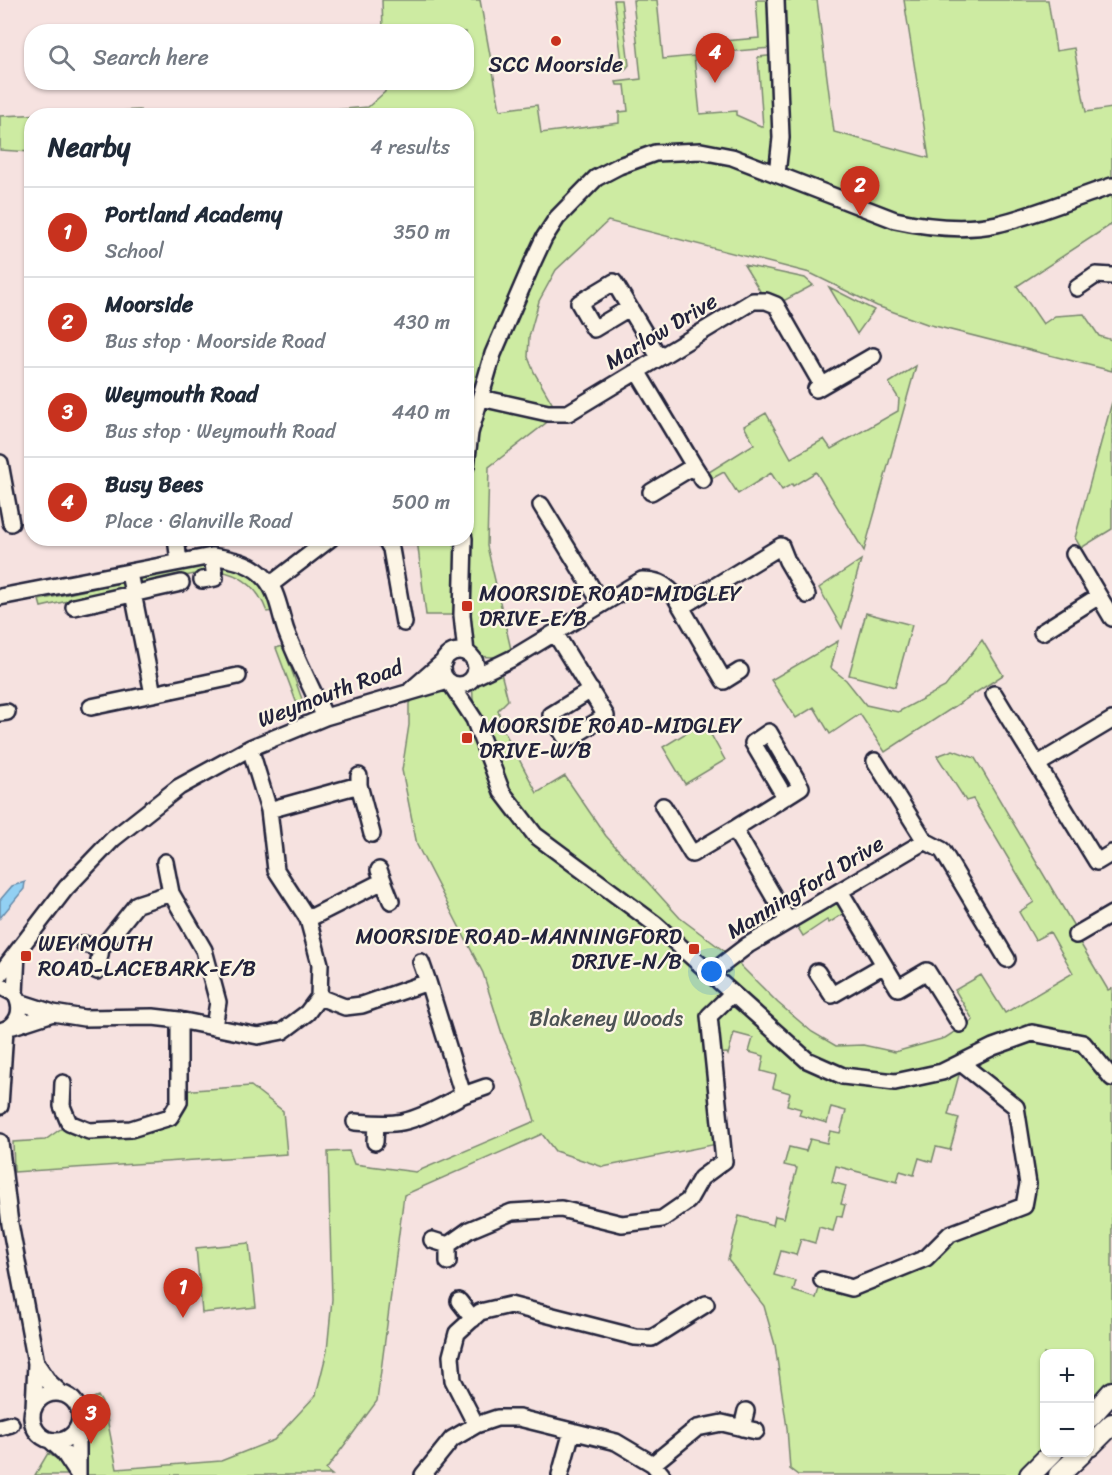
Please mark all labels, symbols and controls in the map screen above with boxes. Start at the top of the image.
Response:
search box [24,24,474,90]
marker: SCC Moorside [549,34,563,48]
pin: 4 [696,34,734,83]
text: Search here [93,38,209,77]
icon: search [45,41,78,74]
place label: SCC Moorside [489,45,623,84]
text: Nearby [48,124,130,170]
text: 4 results [370,130,450,165]
pin: 2 [840,166,880,216]
text: Portland Academy [105,195,282,234]
text: 1 [63,215,72,250]
text: 350 m [394,215,450,250]
text: School [105,234,164,269]
street label: Marlow Drive [597,282,725,380]
text: Moorside [105,285,193,324]
text: 2 [62,305,73,340]
text: 430 m [393,305,450,340]
text: Bus stop · Moorside Road [105,324,325,359]
text: Weymouth Road [105,375,258,414]
text: 3 [62,395,73,430]
text: 440 m [392,395,450,430]
text: Bus stop · Weymouth Road [105,414,335,449]
text: Busy Bees [105,465,203,504]
text: 4 [61,485,74,520]
text: 500 m [392,485,450,520]
text: Place · Glanville Road [105,504,292,539]
place label: MOORSIDE ROAD-MIDGLEY DRIVE-E/B [479,574,743,638]
marker: MOORSIDE ROAD-MIDGLEY DRIVE-E/B [460,599,474,613]
street label: Weymouth Road [252,647,410,739]
place label: MOORSIDE ROAD-MIDGLEY DRIVE-W/B [479,706,743,770]
marker: MOORSIDE ROAD-MIDGLEY DRIVE-W/B [460,731,474,745]
street label: Manningford Drive [718,824,892,950]
place label: MOORSIDE ROAD-MANNINGFORD DRIVE-N/B [355,917,682,981]
place label: WEYMOUTH ROAD-LACEBARK-E/B [38,924,256,988]
marker: MOORSIDE ROAD-MANNINGFORD DRIVE-N/B [687,942,701,956]
marker: WEYMOUTH ROAD-LACEBARK-E/B [19,949,33,963]
your location [697,957,726,986]
park label: Blakeney Woods [529,999,683,1038]
pin: 1 [164,1268,202,1318]
map controls [1040,1349,1094,1457]
button: + [1040,1349,1094,1403]
pin: 3 [72,1394,110,1444]
button: − [1040,1403,1094,1457]

